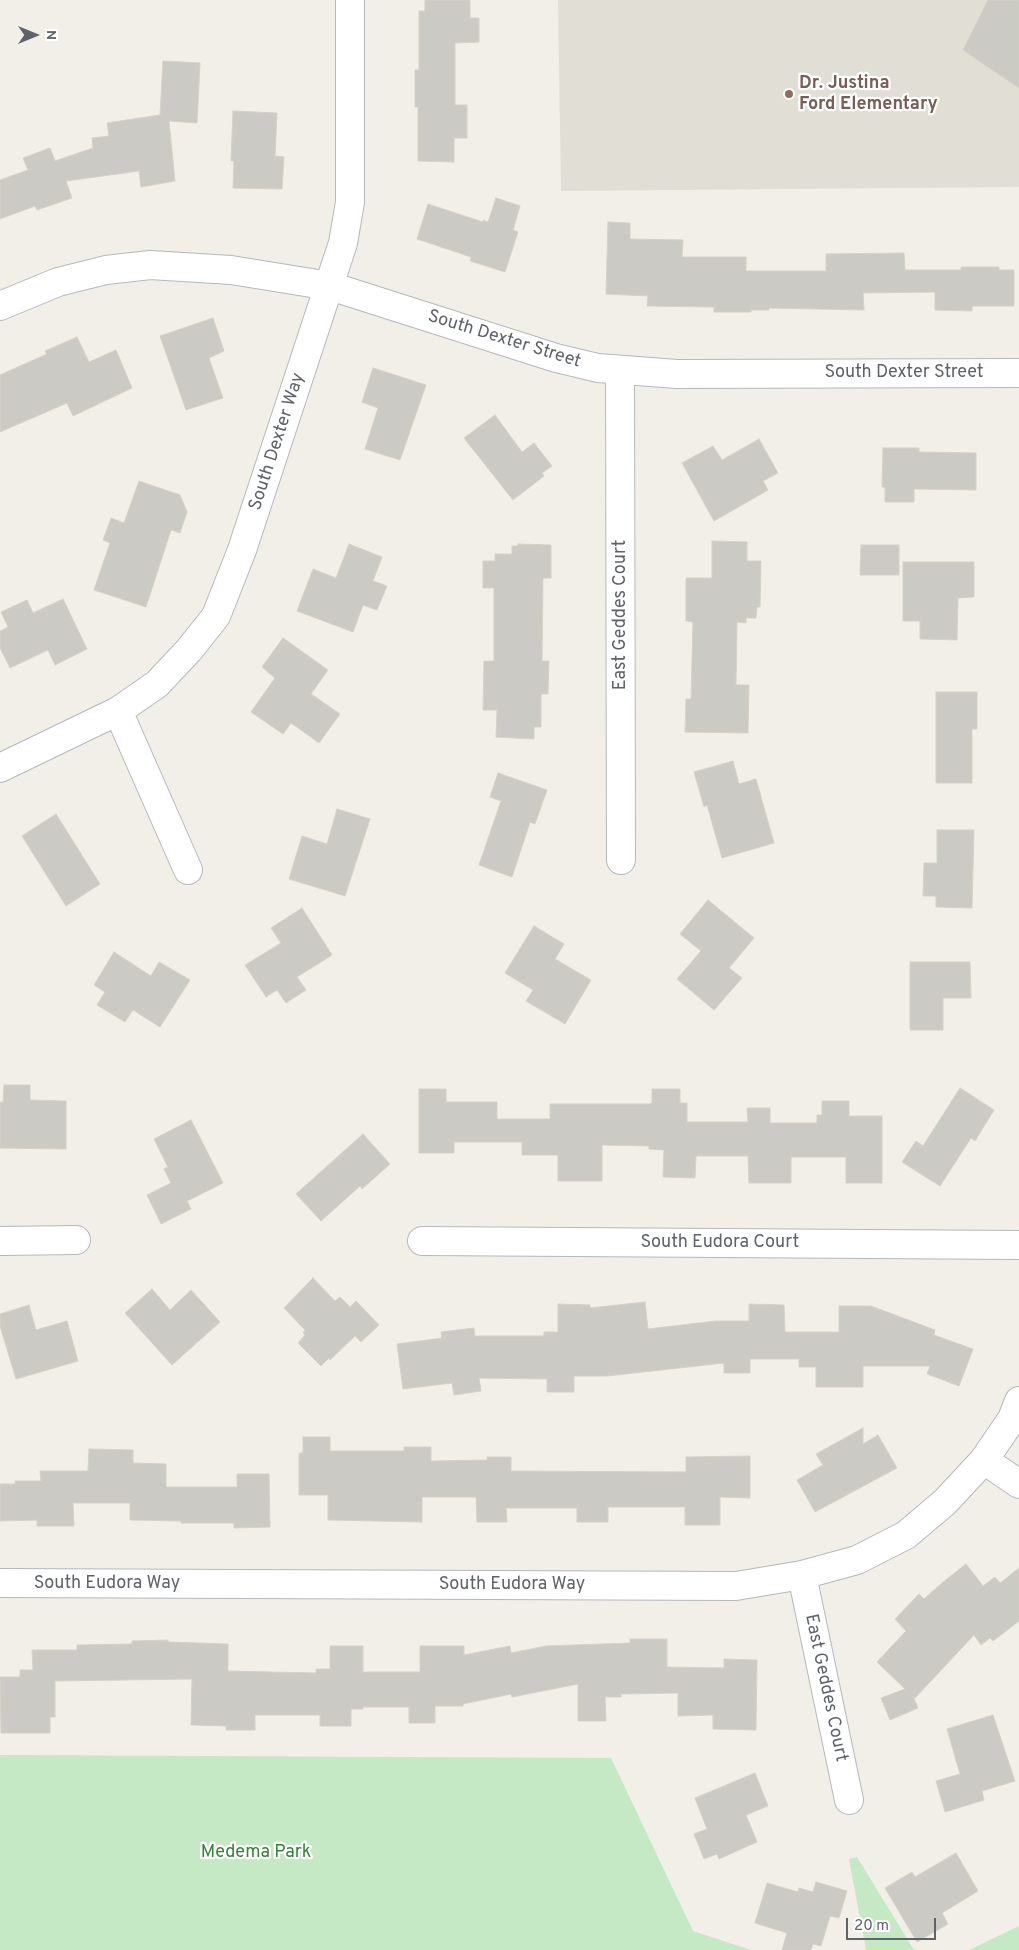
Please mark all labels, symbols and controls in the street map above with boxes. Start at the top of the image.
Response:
north arrow [10,10,60,60]
text: N [42,30,59,40]
place label: Dr. Justina Ford Elementary [799,73,938,116]
marker: Dr. Justina Ford Elementary [783,88,795,100]
street label: South Dexter Street [425,306,583,374]
street label: South Dexter Street [824,362,984,384]
street label: South Dexter Way [246,371,310,513]
street label: East Geddes Court [610,540,632,690]
street label: South Eudora Court [641,1232,799,1254]
street label: South Eudora Way [34,1573,180,1595]
street label: South Eudora Way [439,1574,585,1596]
street label: East Geddes Court [799,1612,851,1764]
park label: Medema Park [201,1842,311,1864]
scale bar [849,1908,939,1940]
text: 20 m [854,1917,889,1936]

